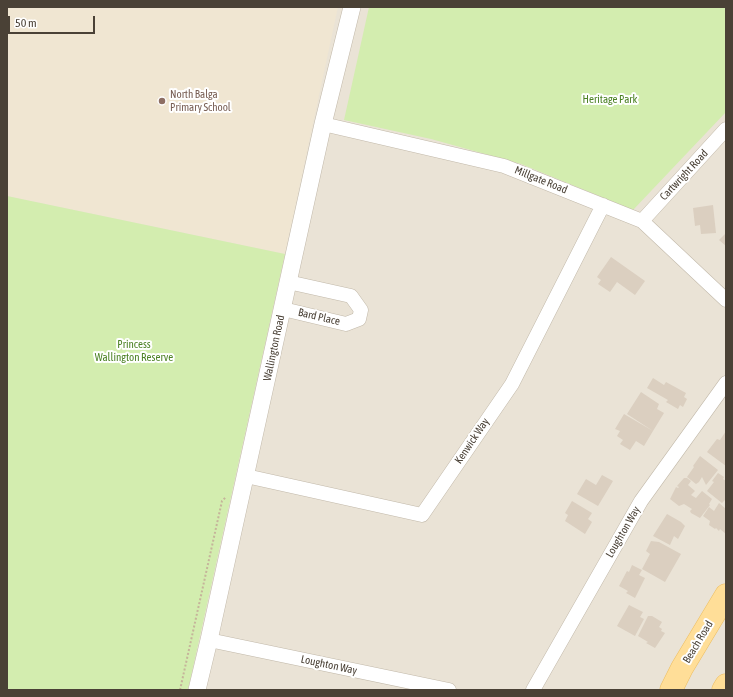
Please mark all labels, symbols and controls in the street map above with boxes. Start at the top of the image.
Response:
scale bar [10,8,97,34]
text: 50 m [15,16,37,30]
place label: North Balga Primary School [170,88,231,114]
park label: Heritage Park [583,93,637,107]
marker: North Balga Primary School [157,96,167,106]
street label: Cartwright Road [657,147,711,203]
street label: Millgate Road [513,163,569,197]
street label: Bard Place [297,306,341,328]
street label: Wallington Road [261,314,287,382]
park label: Princess Wallington Reserve [95,338,173,364]
street label: Kenwick Way [452,416,492,466]
street label: Loughton Way [603,504,643,560]
street label: Beach Road [680,618,716,666]
street label: Loughton Way [300,653,358,677]

